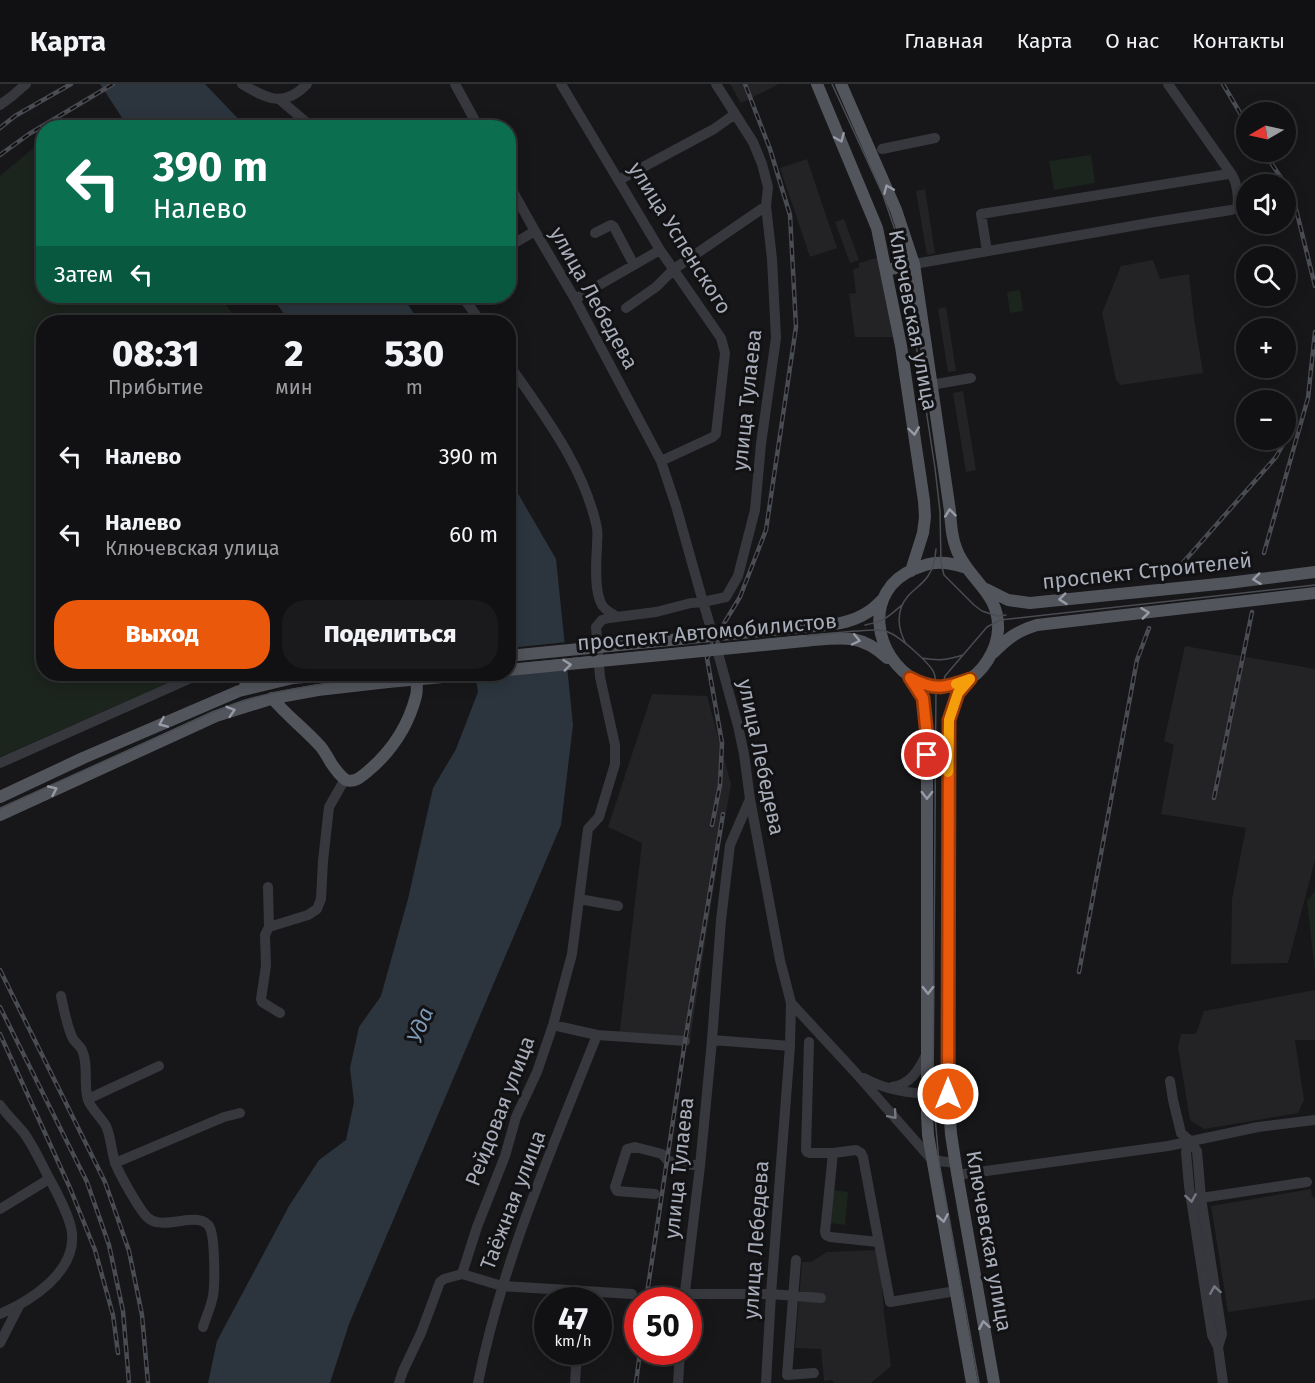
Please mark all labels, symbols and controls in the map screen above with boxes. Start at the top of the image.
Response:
text: Карта [30,25,106,58]
text: Главная [904,28,984,54]
text: Карта [1017,28,1072,54]
text: О нас [1105,28,1159,54]
text: Контакты [1192,28,1285,54]
north arrow [1236,102,1296,162]
map controls [1236,102,1296,450]
one-way arrow [833,132,845,143]
text: 390 m [153,142,268,192]
icon: left [54,144,132,222]
street label: улица Успенского [623,157,737,319]
button: sound [1236,174,1296,234]
one-way arrow [883,184,895,195]
text: Налево [153,193,247,225]
street label: улица Лебедева [544,222,644,374]
street label: Ключевская улица [883,227,943,413]
button: search [1236,246,1296,306]
icon: left [125,258,158,291]
text: Затем [54,261,113,288]
button: + [1236,318,1296,378]
street label: улица Тулаева [727,328,767,472]
text: 08:31 [112,332,199,376]
text: 2 [285,332,303,376]
text: 530 [384,332,444,376]
text: Прибытие [108,375,203,399]
text: мин [275,375,313,399]
text: m [406,375,423,399]
button: − [1236,390,1296,450]
one-way arrow [907,426,919,435]
icon: left [54,440,87,473]
text: Налево [105,443,181,470]
text: 390 m [439,443,498,470]
text: Налево [105,509,181,536]
one-way arrow [944,509,957,518]
icon: left [54,518,87,551]
text: 60 m [449,521,498,548]
text: Ключевская улица [105,536,280,560]
street label: проспект Строителей [1041,547,1253,595]
one-way arrow [1252,573,1262,585]
one-way arrow [1058,592,1068,605]
button: Выход [54,600,270,669]
button: Поделиться [282,600,498,669]
one-way arrow [1141,607,1150,620]
street label: проспект Автомобилистов [576,608,838,656]
one-way arrow [851,633,861,646]
one-way arrow [562,659,571,672]
street label: улица Лебедева [732,677,790,837]
one-way arrow [225,706,236,718]
one-way arrow [158,716,169,728]
pin [901,729,952,780]
icon: arrive [910,738,943,771]
one-way arrow [47,786,58,798]
one-way arrow [921,791,933,800]
one-way arrow [922,986,934,995]
water label: Уда [401,1003,439,1047]
street label: Рейдовая улица [460,1032,540,1190]
position arrow [916,1062,980,1126]
street label: улица Тулаева [659,1096,699,1240]
one-way arrow [886,1108,897,1119]
street label: Таёжная улица [475,1127,551,1273]
street label: Ключевская улица [960,1148,1018,1334]
street label: улица Лебедева [737,1160,775,1320]
one-way arrow [1184,1193,1196,1203]
one-way arrow [936,1213,948,1222]
one-way arrow [1210,1285,1222,1294]
speed limit sign: 50 [624,1287,702,1365]
text: 47 [558,1301,588,1337]
one-way arrow [978,1321,991,1331]
text: km/h [554,1332,592,1350]

